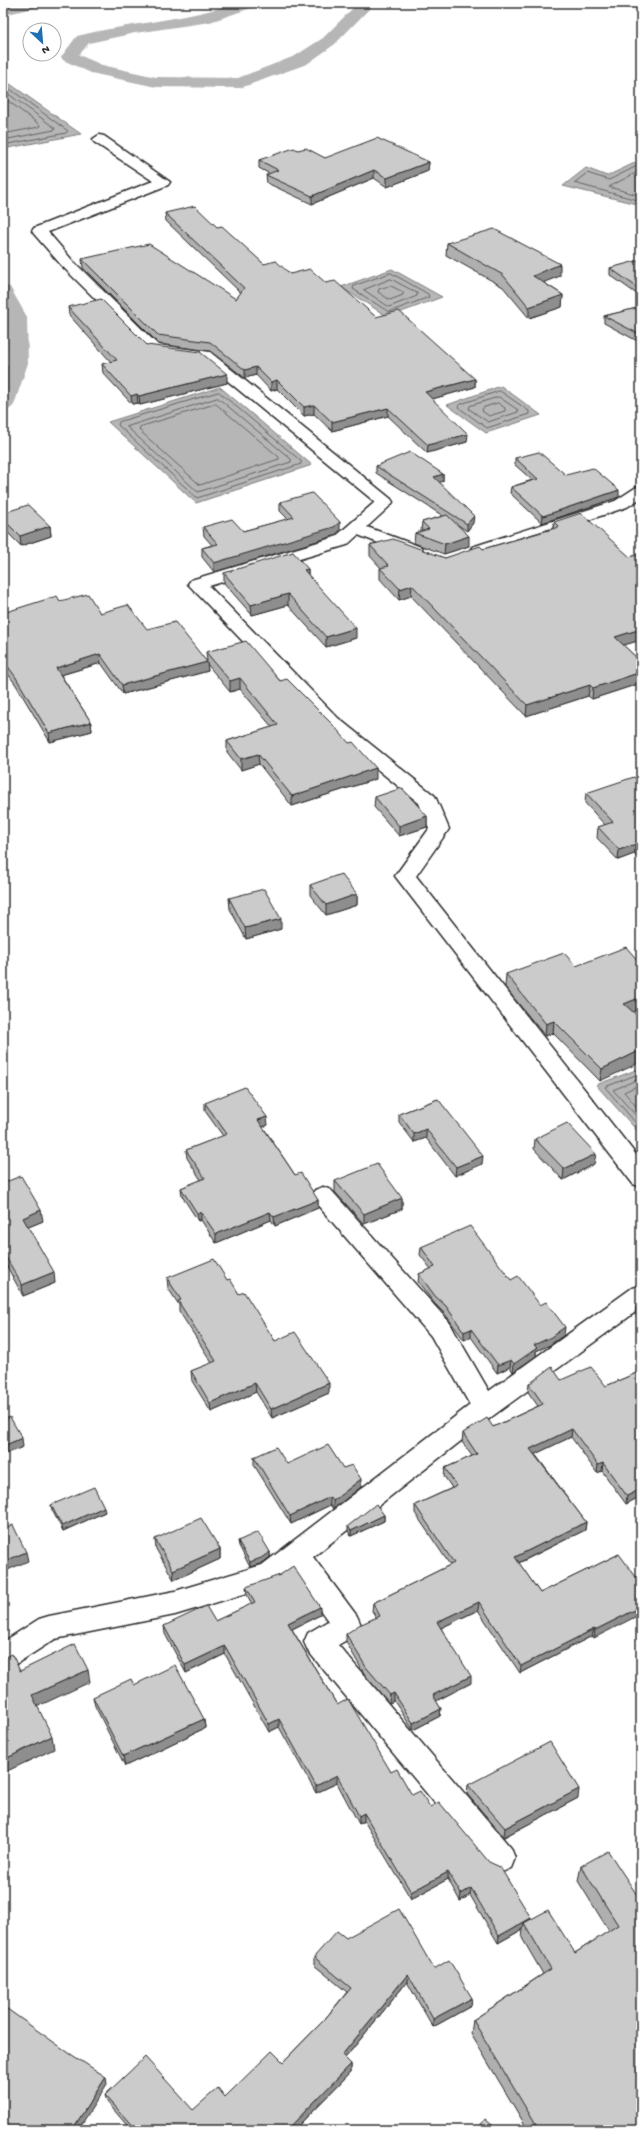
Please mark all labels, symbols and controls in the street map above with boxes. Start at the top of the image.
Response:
north arrow [22,22,62,62]
text: N [40,42,51,56]

